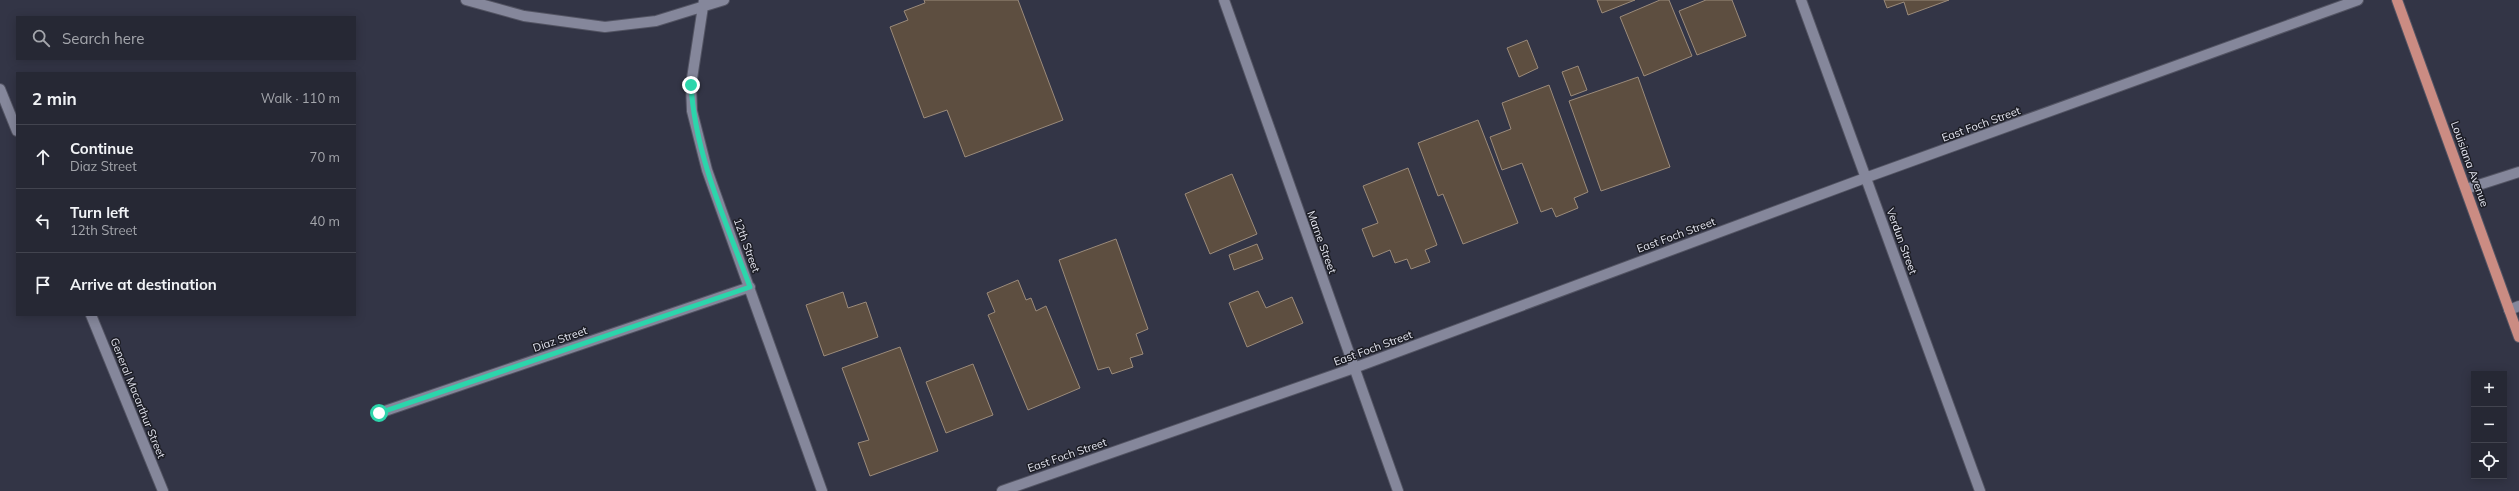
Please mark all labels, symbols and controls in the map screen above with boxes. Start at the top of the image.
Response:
search box [16,16,356,60]
icon: search [30,27,52,49]
text: Search here [62,29,144,48]
route end [682,76,700,94]
text: 2 min [32,88,77,109]
text: Walk · 110 m [261,90,340,106]
street label: East Foch Street [1940,103,2022,145]
street label: Louisiana Avenue [2448,119,2492,209]
text: Continue [70,139,133,158]
icon: ahead [32,146,54,168]
text: 70 m [310,149,340,165]
text: Diaz Street [70,158,137,174]
text: Turn left [70,203,129,222]
street label: Verdun Street [1884,206,1921,276]
street label: Marne Street [1304,209,1340,275]
icon: left [32,210,54,232]
text: 40 m [310,213,340,229]
street label: East Foch Street [1635,214,1717,256]
street label: 12th Street [731,216,763,274]
text: 12th Street [70,222,137,238]
icon: arrive [32,274,54,296]
text: Arrive at destination [70,275,217,294]
street label: Diaz Street [531,323,589,355]
street label: East Foch Street [1332,327,1414,369]
street label: General Macarthur Street [107,336,169,460]
map controls [2471,371,2507,479]
button: + [2471,371,2507,407]
route start [370,404,388,422]
button: − [2471,407,2507,443]
street label: East Foch Street [1026,435,1108,475]
button: locate [2471,443,2507,479]

